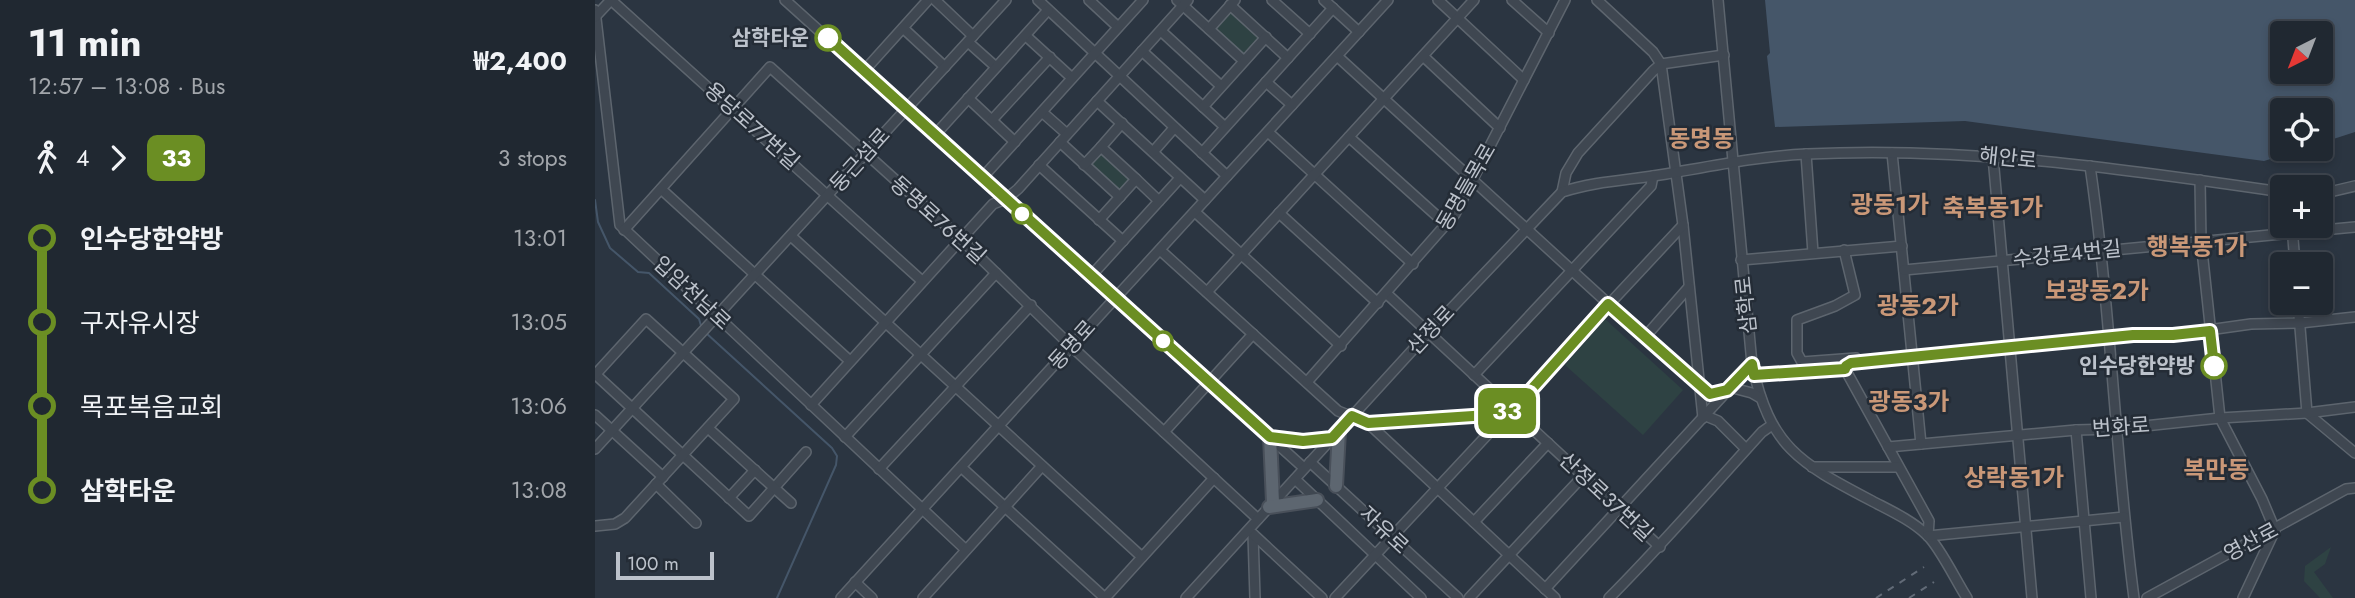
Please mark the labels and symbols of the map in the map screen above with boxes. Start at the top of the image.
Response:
north arrow [2270,21,2333,84]
place label: 삼학타운 [732,23,809,53]
marker: 삼학타운 [815,25,841,51]
street label: 용당로77번길 [698,75,806,177]
street label: 둥근섬로 [823,121,897,199]
district label: 동명동 [1668,121,1734,156]
street label: 동명들목로 [1429,138,1503,236]
street label: 해안로 [1978,140,2038,176]
street label: 동명로76번길 [883,169,993,271]
district label: 광동1가 [1851,187,1929,222]
district label: 축복동1가 [1943,190,2043,225]
unlabelled marker [1012,204,1032,224]
district label: 행복동1가 [2147,229,2247,264]
street label: 수강로4번길 [2011,233,2123,275]
street label: 입암천남로 [646,249,738,337]
district label: 보광동2가 [2045,273,2149,308]
street label: 삼학로 [1728,275,1764,335]
district label: 광동2가 [1877,288,1959,323]
street label: 산정로 [1400,299,1462,361]
street label: 동명로 [1041,313,1103,377]
unlabelled marker [1153,331,1173,351]
place label: 인수당한약방 [2079,351,2195,381]
marker: 인수당한약방 [2201,353,2227,379]
district label: 광동3가 [1868,384,1950,419]
line badge: 33 [1475,388,1539,434]
street label: 번화로 [2091,410,2151,444]
street label: 산정로37번길 [1552,446,1660,548]
district label: 복만동 [2183,452,2249,487]
district label: 상락동1가 [1964,460,2064,495]
street label: 자유로 [1353,499,1415,561]
street label: 영산로 [2218,515,2284,569]
scale bar [616,549,714,581]

